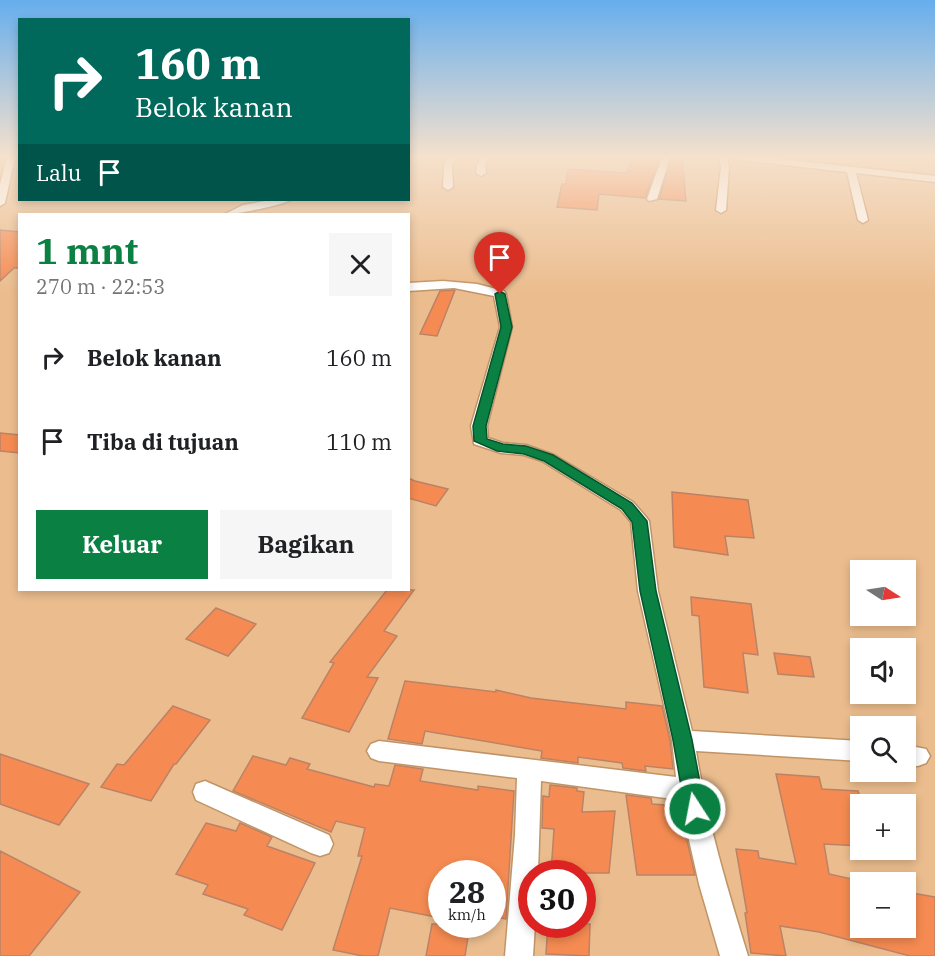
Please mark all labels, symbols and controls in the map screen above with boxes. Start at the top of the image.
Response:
text: 160 m [135,36,261,91]
icon: right [36,42,114,120]
text: Belok kanan [135,89,293,124]
icon: arrive [93,156,126,189]
text: Lalu [36,158,81,187]
text: 1 mnt [36,227,138,274]
pin [474,232,525,294]
button: close [329,233,392,296]
icon: arrive [483,241,516,274]
text: 270 m · 22:53 [36,273,165,300]
icon: right [36,341,69,374]
text: Belok kanan [87,343,222,372]
text: 160 m [326,343,392,372]
icon: arrive [36,425,69,458]
text: Tiba di tujuan [87,427,239,456]
text: 110 m [326,427,392,456]
button: Keluar [36,510,208,579]
button: Bagikan [220,510,392,579]
north arrow [850,560,916,626]
map controls [850,560,916,938]
button: sound [850,638,916,704]
button: search [850,716,916,782]
position arrow [663,777,727,841]
button: + [850,794,916,860]
speed limit sign: 30 [518,860,596,938]
text: 28 [449,872,485,911]
button: − [850,872,916,938]
text: km/h [448,905,486,924]

